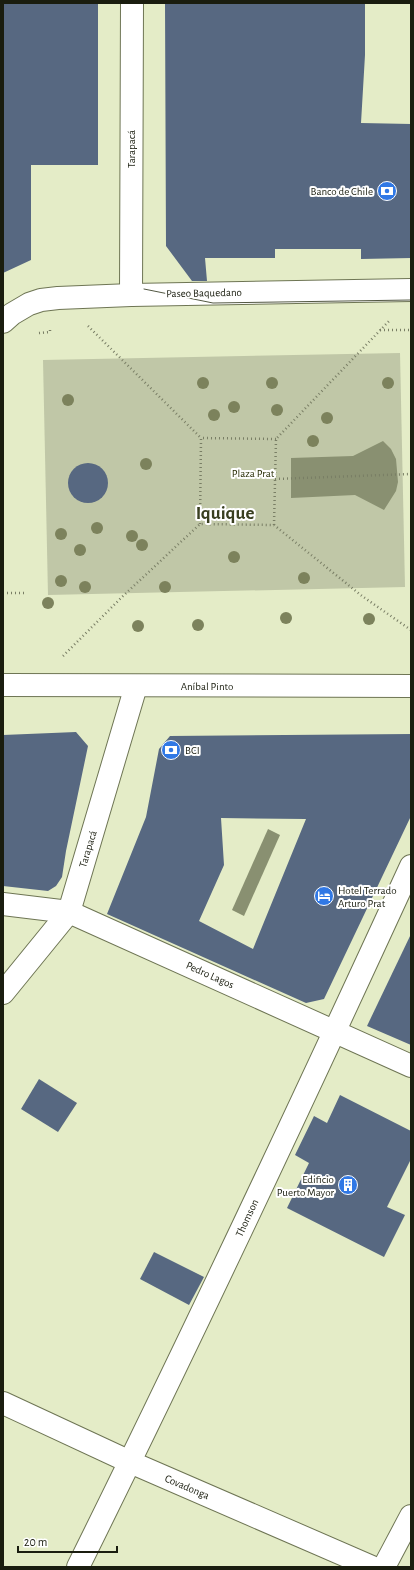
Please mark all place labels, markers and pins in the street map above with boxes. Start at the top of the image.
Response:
bank icon: Banco de Chile [376,180,398,202]
place label: Banco de Chile [311,186,373,197]
bank icon: BCI [160,739,182,761]
place label: BCI [185,745,200,756]
hotel icon: Hotel Terrado Arturo Prat [313,885,335,907]
place label: Hotel Terrado Arturo Prat [338,885,397,909]
place label: Edificio Puerto Mayor [277,1174,334,1198]
building icon: Edificio Puerto Mayor [337,1174,359,1196]

